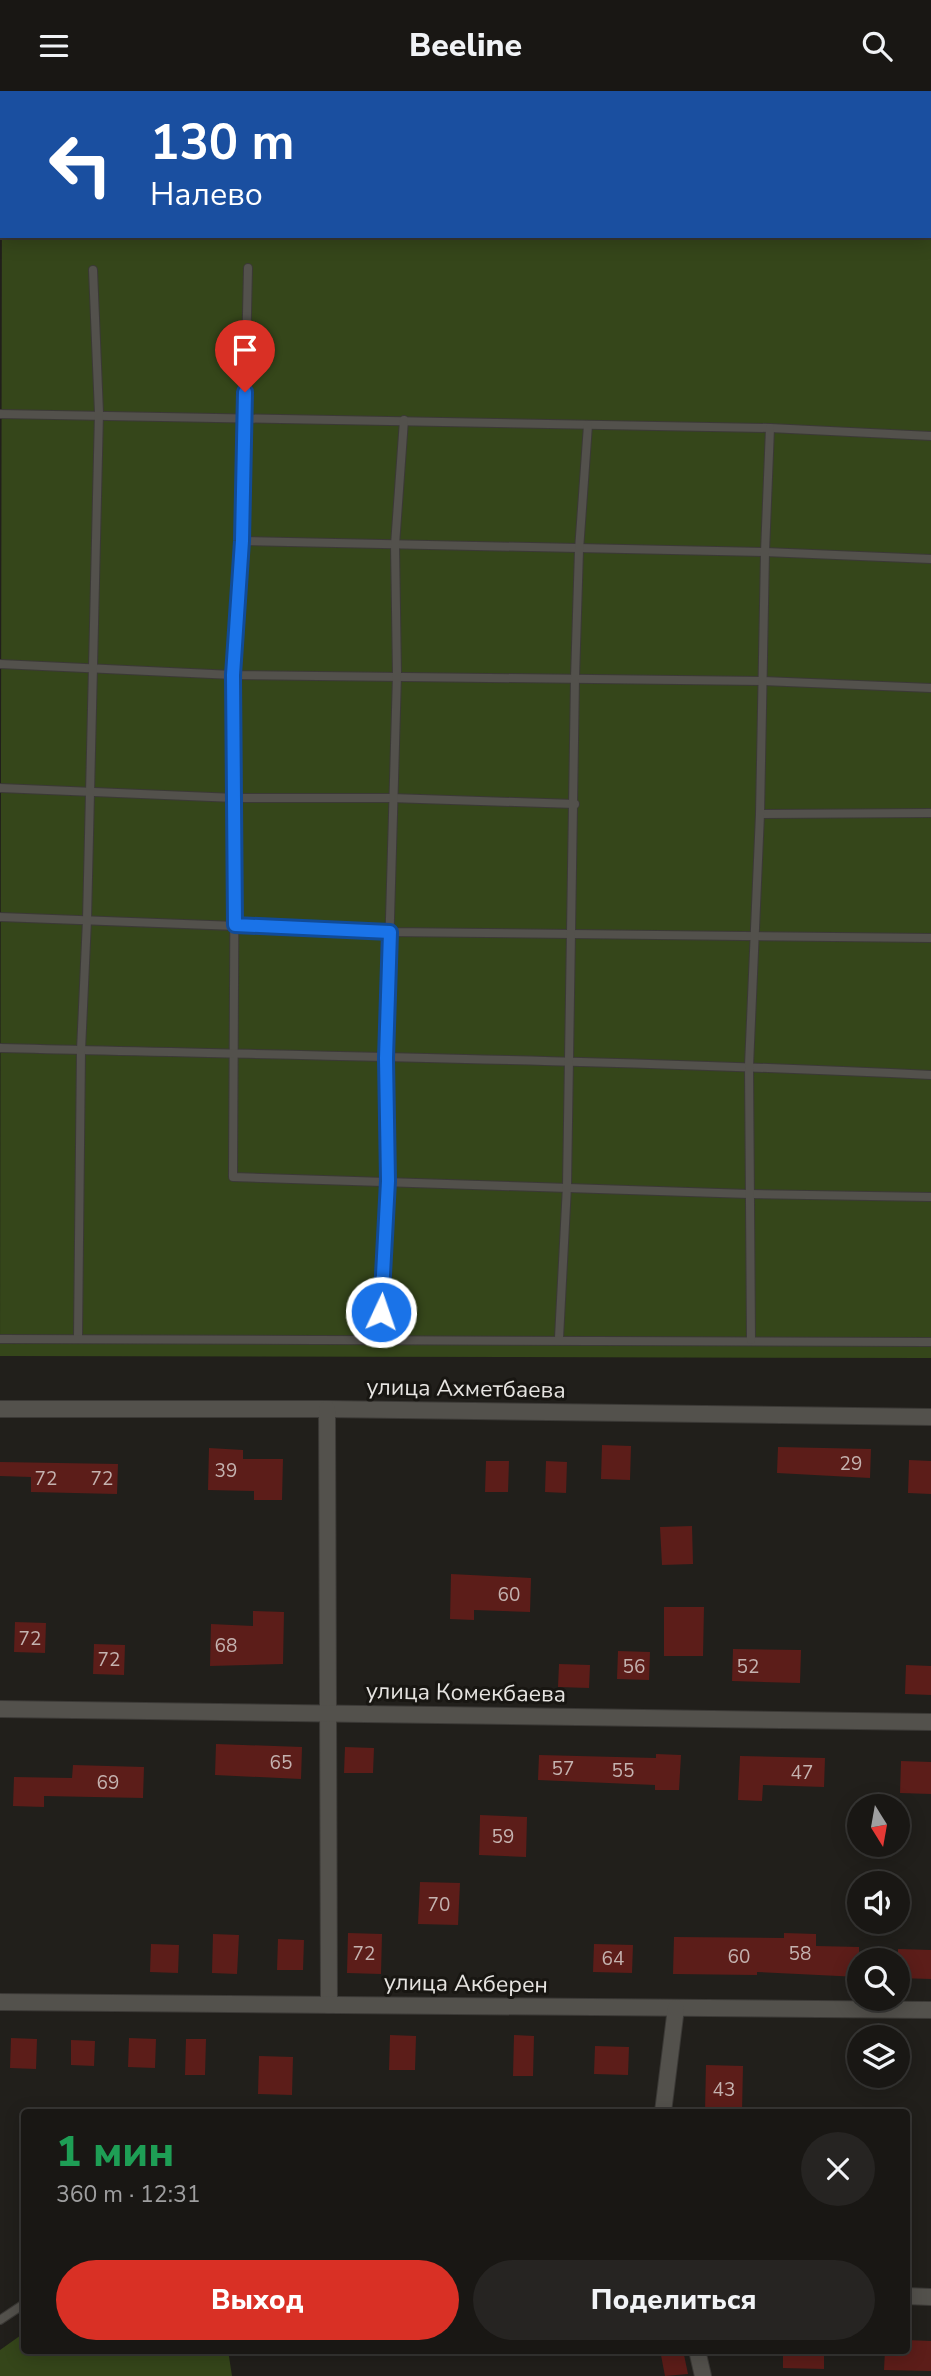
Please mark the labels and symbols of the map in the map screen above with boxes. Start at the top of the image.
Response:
pin [215,320,275,392]
position arrow [344,1275,418,1349]
street label: улица Ахметбаева [366,1371,566,1406]
house number: 29 [840,1451,862,1477]
house number: 39 [215,1458,237,1484]
house number: 72 [35,1466,57,1492]
house number: 72 [91,1466,113,1492]
house number: 60 [498,1582,520,1608]
house number: 72 [19,1626,41,1652]
house number: 68 [215,1633,237,1659]
house number: 72 [98,1647,120,1673]
house number: 56 [623,1654,645,1680]
house number: 52 [737,1654,759,1680]
street label: улица Комекбаева [366,1675,566,1710]
house number: 65 [270,1750,292,1776]
house number: 57 [552,1756,574,1782]
house number: 55 [612,1758,634,1784]
house number: 47 [791,1760,813,1786]
house number: 69 [97,1770,119,1796]
north arrow [847,1794,910,1857]
house number: 59 [492,1824,514,1850]
house number: 70 [428,1892,450,1918]
house number: 72 [353,1941,375,1967]
house number: 58 [789,1941,811,1967]
house number: 60 [728,1944,750,1970]
house number: 64 [602,1946,624,1972]
street label: улица Акберен [384,1967,548,2000]
house number: 43 [713,2077,735,2103]

